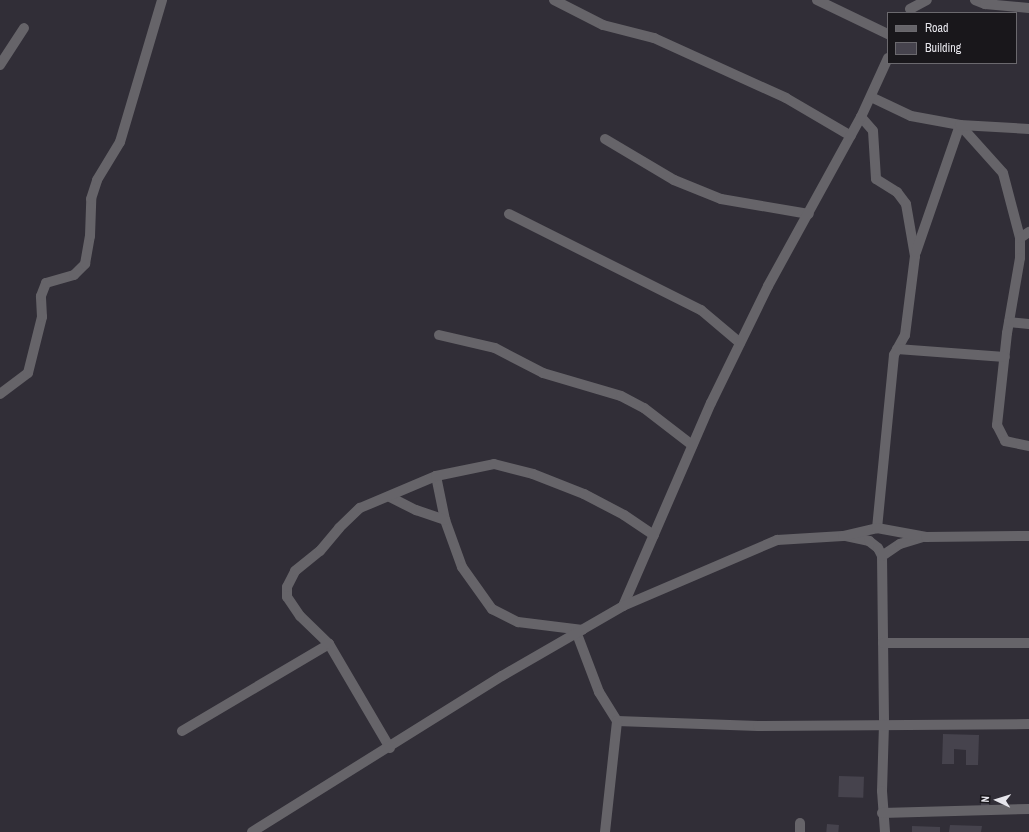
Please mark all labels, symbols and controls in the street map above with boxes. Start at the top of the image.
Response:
legend [887,12,1017,64]
text: Road [925,20,949,36]
text: Building [925,40,961,56]
north arrow [977,780,1017,820]
text: N [978,795,992,803]

